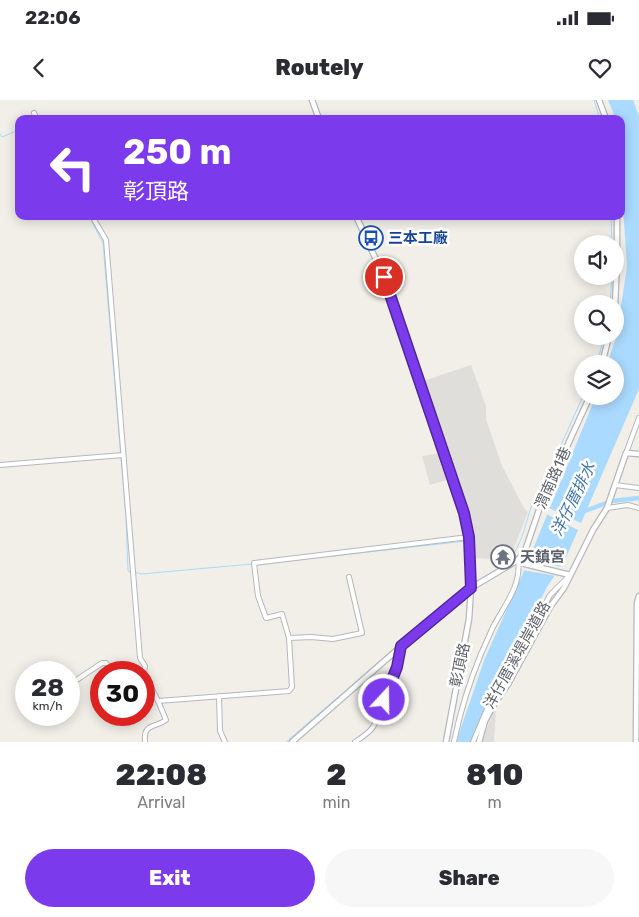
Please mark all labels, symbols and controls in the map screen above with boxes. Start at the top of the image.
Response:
text: 22:06 [25,6,81,29]
icon: back [25,54,53,82]
text: Routely [275,54,364,81]
icon: heart [586,54,614,82]
text: 250 m [123,131,232,173]
icon: left [40,135,105,200]
text: 彰頂路 [123,178,189,205]
bus stop icon: 三本工廠 [358,225,384,251]
place label: 三本工廠 [388,229,448,247]
map controls [574,235,624,405]
button: sound [574,235,624,285]
pin [363,256,405,298]
icon: arrive [370,263,398,291]
button: search [574,295,624,345]
button: layers [574,355,624,405]
street label: 渭南路1巷 [531,444,575,512]
water label: 洋仔厝排水 [547,458,600,539]
temple icon: 天鎮宮 [490,544,516,570]
place label: 天鎮宮 [520,548,565,566]
street label: 洋仔厝溪堤岸道路 [480,598,554,712]
street label: 彰頂路 [447,641,473,689]
speed limit sign: 30 [90,661,155,726]
text: 28 [31,673,64,702]
position arrow [357,673,409,725]
text: km/h [33,699,62,713]
text: 22:08 [115,757,207,793]
text: 2 [326,757,347,793]
text: 810 [466,757,523,793]
text: Arrival [137,793,185,812]
text: min [323,793,350,812]
text: m [488,793,502,812]
button: Exit [25,849,315,907]
button: Share [325,849,614,907]

